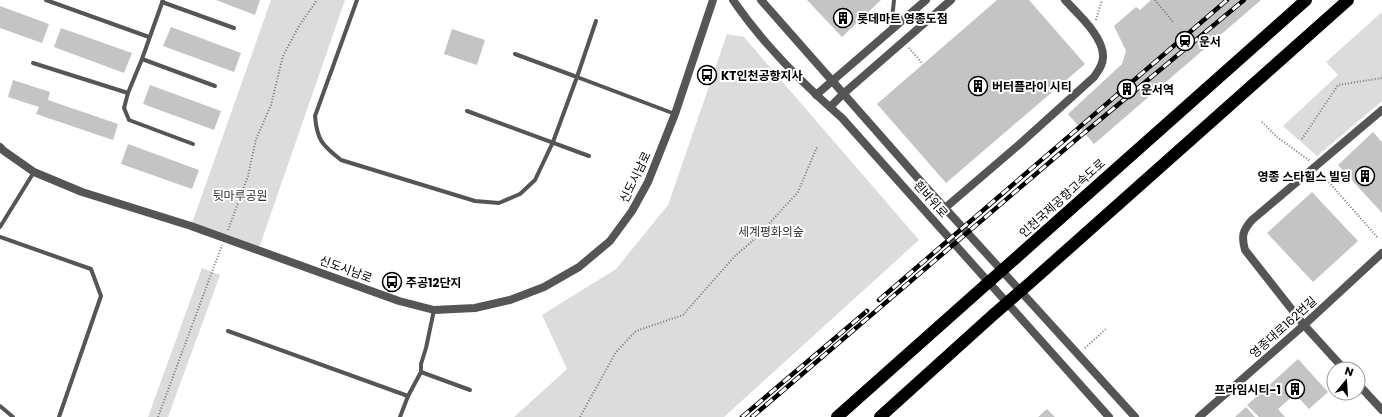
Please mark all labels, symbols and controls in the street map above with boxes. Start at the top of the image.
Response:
building icon: 롯데마트 영종도점 [832,7,854,29]
place label: 롯데마트 영종도점 [857,10,948,27]
station icon: 운서 [1174,30,1196,52]
place label: 운서 [1199,33,1221,50]
bus stop icon: KT인천공항지사 [696,64,718,86]
place label: KT인천공항지사 [721,67,803,84]
building icon: 버터플라이 시티 [967,75,989,97]
place label: 버터플라이 시티 [992,78,1072,95]
building icon: 운서역 [1116,78,1138,100]
place label: 운서역 [1141,81,1174,98]
street label: 신도시남로 [615,148,655,206]
street label: 인천국제공항고속도로 [1015,155,1109,241]
building icon: 영종 스타힐스 빌딩 [1354,165,1376,187]
place label: 영종 스타힐스 빌딩 [1258,168,1351,185]
street label: 흰바위로 [910,177,952,221]
park label: 뒷마루공원 [212,187,268,204]
park label: 세계평화의숲 [738,223,804,240]
street label: 신도시남로 [317,252,375,286]
bus stop icon: 주공12단지 [381,271,403,293]
place label: 주공12단지 [406,274,462,291]
street label: 영종대로162번길 [1246,292,1320,362]
north arrow [1326,361,1366,401]
text: N [1343,363,1356,380]
building icon: 프라임시티-1 [1284,378,1306,400]
place label: 프라임시티-1 [1214,381,1281,398]

